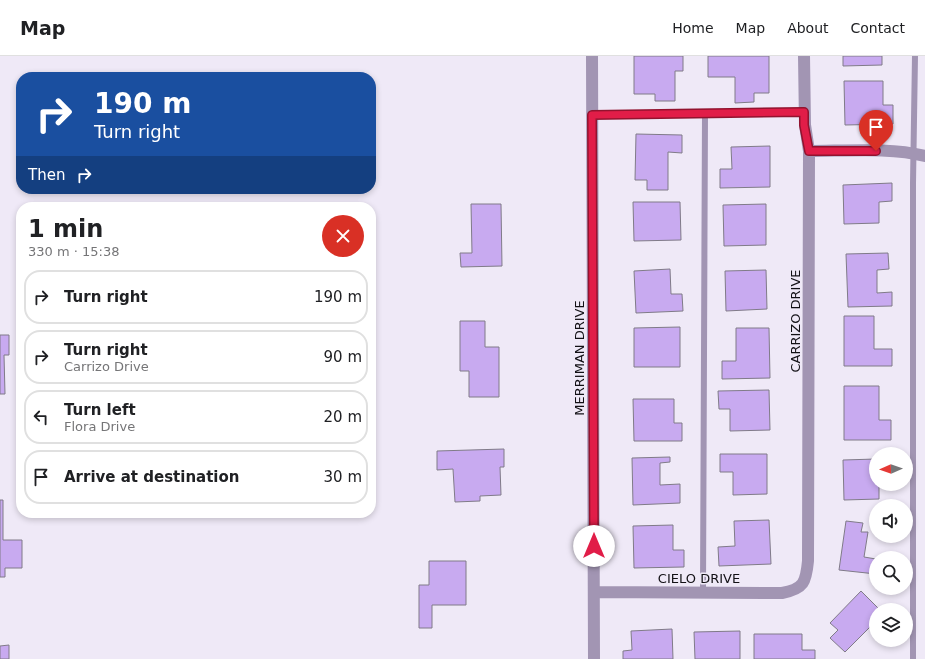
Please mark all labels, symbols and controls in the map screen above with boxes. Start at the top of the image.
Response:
text: Map [20,17,65,39]
text: Home [672,20,714,36]
text: Map [736,20,765,36]
text: About [787,20,829,36]
text: Contact [851,20,905,36]
text: 190 m [94,87,191,120]
icon: right [28,88,80,140]
pin [859,110,893,151]
icon: arrive [865,116,887,138]
text: Turn right [94,121,180,142]
icon: right [73,164,95,186]
text: Then [28,166,65,184]
text: 1 min [28,215,103,243]
button: close [322,215,364,257]
text: 330 m · 15:38 [28,244,119,259]
street label: CARRIZO DRIVE [788,269,803,373]
icon: right [30,286,52,308]
text: Turn right [64,288,148,306]
text: 190 m [314,288,362,306]
street label: MERRIMAN DRIVE [572,300,587,416]
text: Turn right [64,341,148,359]
icon: right [30,346,52,368]
text: 90 m [324,348,362,366]
text: Carrizo Drive [64,359,149,374]
text: Turn left [64,401,136,419]
icon: left [30,406,52,428]
text: 20 m [324,408,362,426]
text: Flora Drive [64,419,135,434]
north arrow [869,447,913,491]
map controls [869,447,913,647]
icon: arrive [30,466,52,488]
text: Arrive at destination [64,468,239,486]
text: 30 m [324,468,362,486]
button: sound [869,499,913,543]
position arrow [573,525,615,567]
button: search [869,551,913,595]
street label: CIELO DRIVE [658,571,740,586]
button: layers [869,603,913,647]

